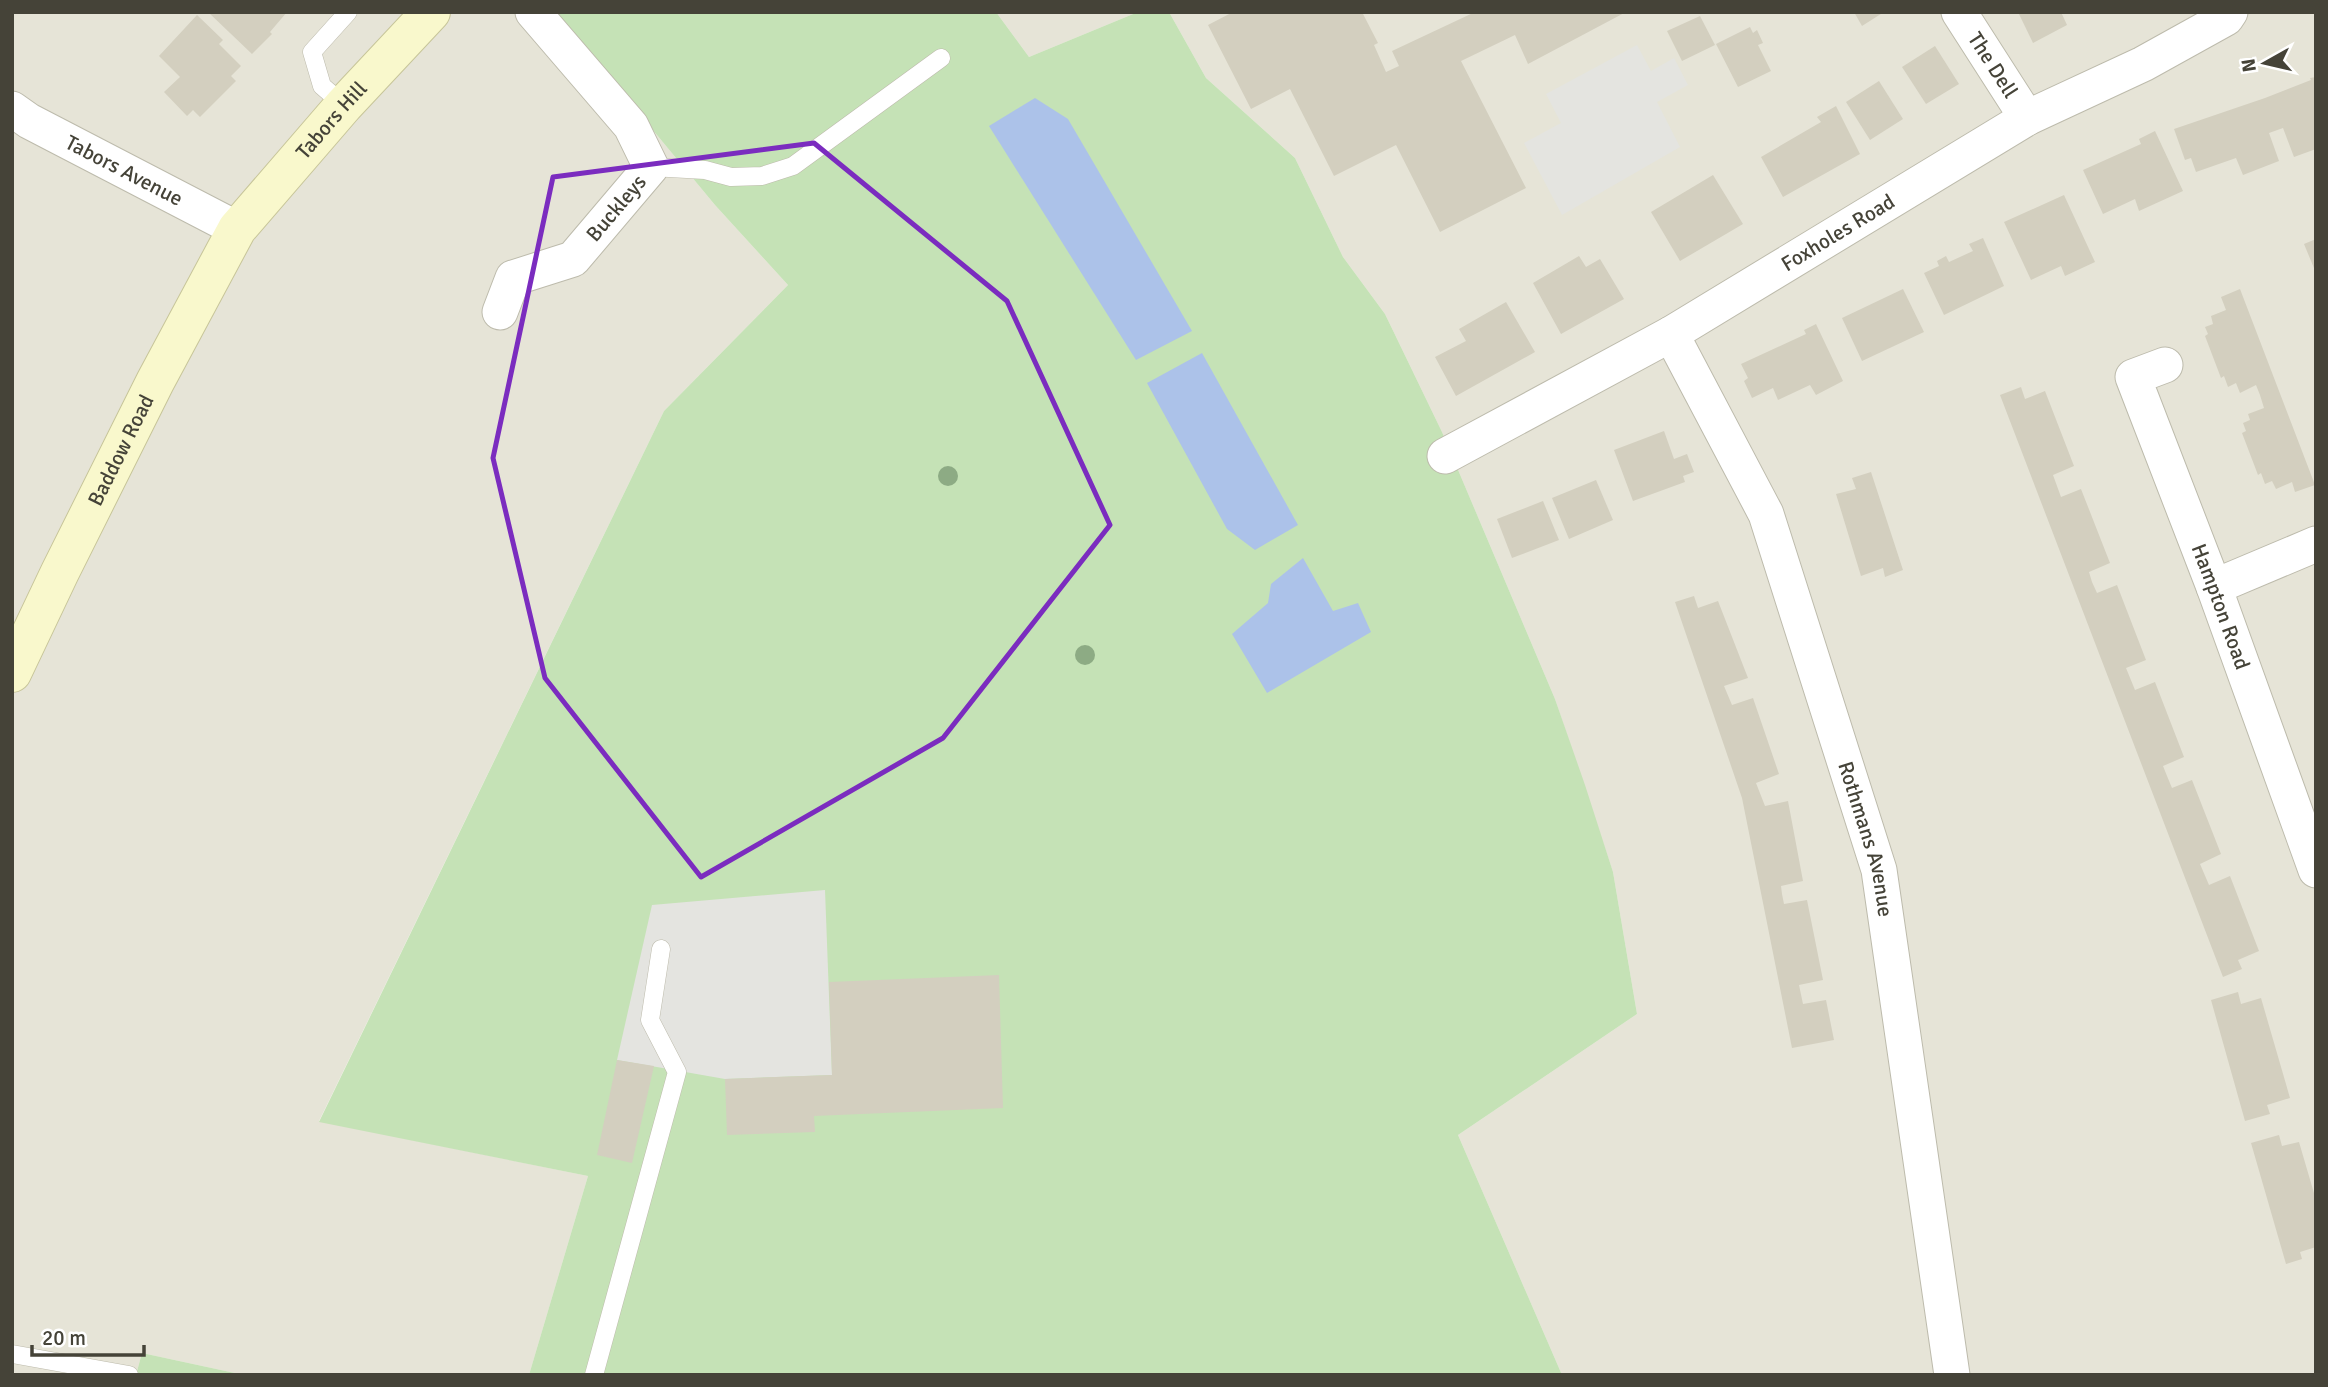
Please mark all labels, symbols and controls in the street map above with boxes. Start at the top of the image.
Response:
street label: The Dell [1962,27,2024,103]
north arrow [2230,28,2300,98]
text: N [2236,57,2262,73]
street label: Tabors Hill [290,76,373,164]
street label: Tabors Avenue [61,129,187,212]
street label: Buckleys [580,169,652,247]
street label: Foxholes Road [1776,188,1899,277]
street label: Baddow Road [82,390,160,510]
street label: Hampton Road [2186,540,2256,673]
street label: Rothmans Avenue [1832,758,1899,918]
scale bar [32,1314,144,1358]
text: 20 m [42,1325,86,1351]

